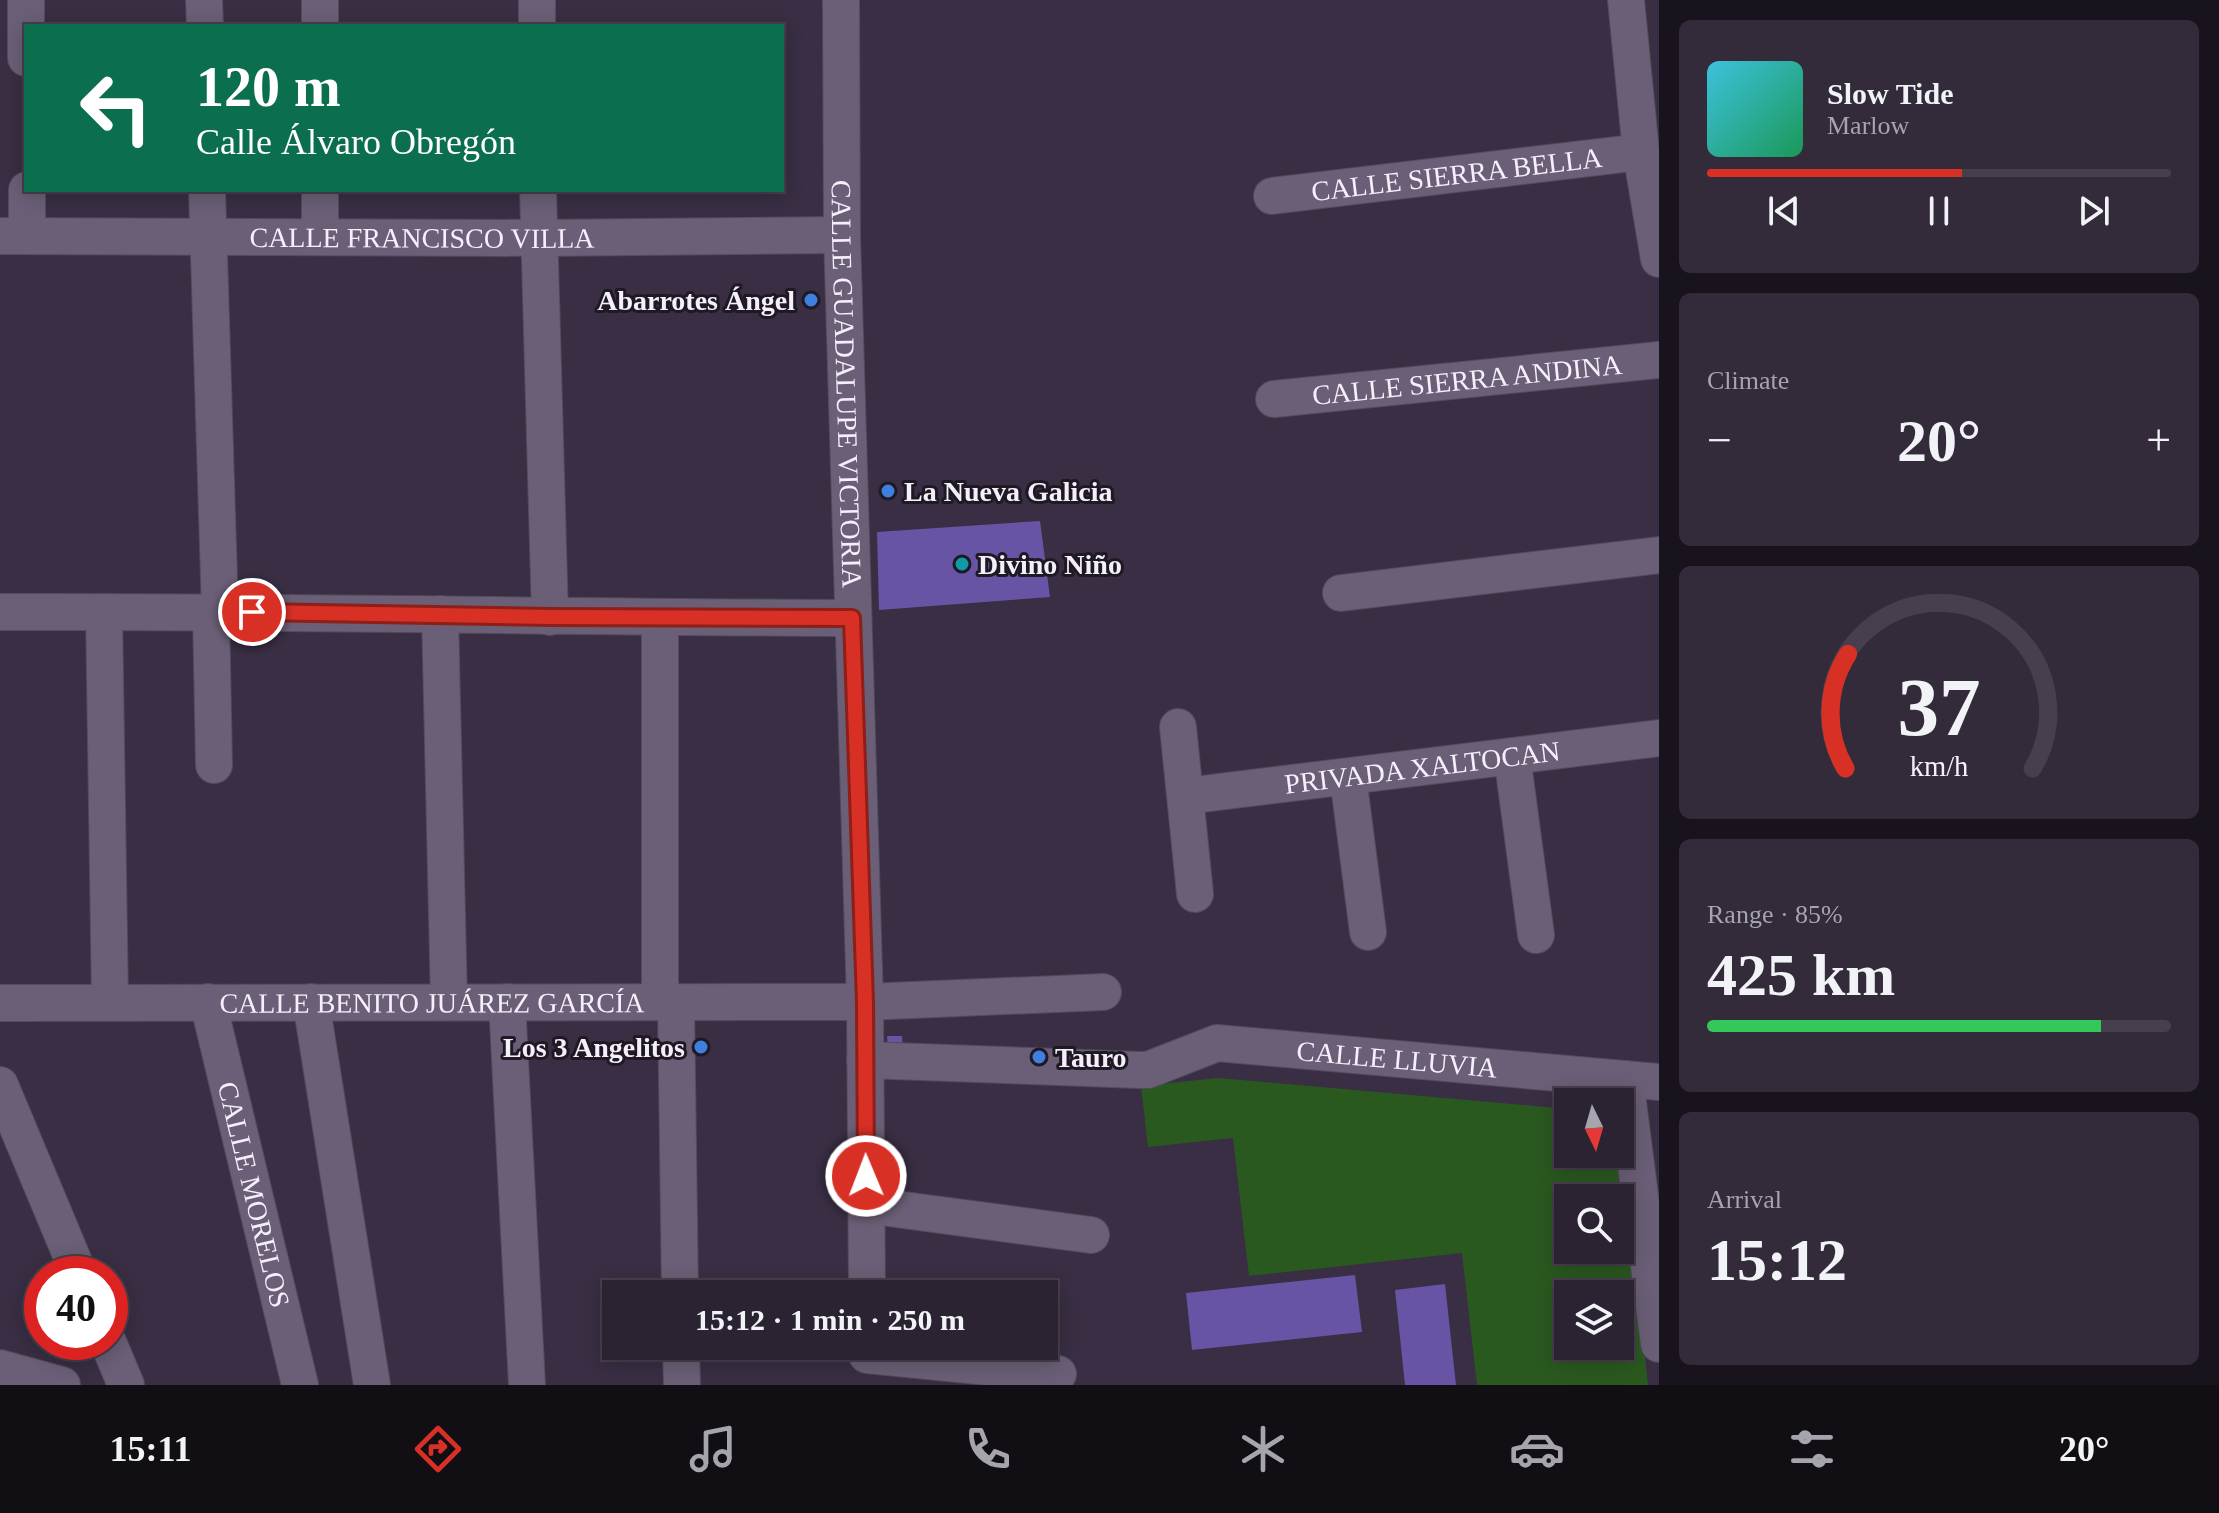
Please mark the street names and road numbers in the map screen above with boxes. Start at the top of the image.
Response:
street label: CALLE SIERRA BELLA [1310,142,1605,207]
street label: CALLE GUADALUPE VICTORIA [826,180,868,589]
street label: CALLE FRANCISCO VILLA [249,222,595,254]
street label: CALLE SIERRA ANDINA [1311,349,1624,411]
street label: PRIVADA XALTOCAN [1283,735,1562,800]
street label: CALLE BENITO JUÁREZ GARCÍA [219,987,645,1019]
street label: CALLE LLUVIA [1295,1035,1499,1084]
street label: CALLE MORELOS [212,1079,296,1311]

